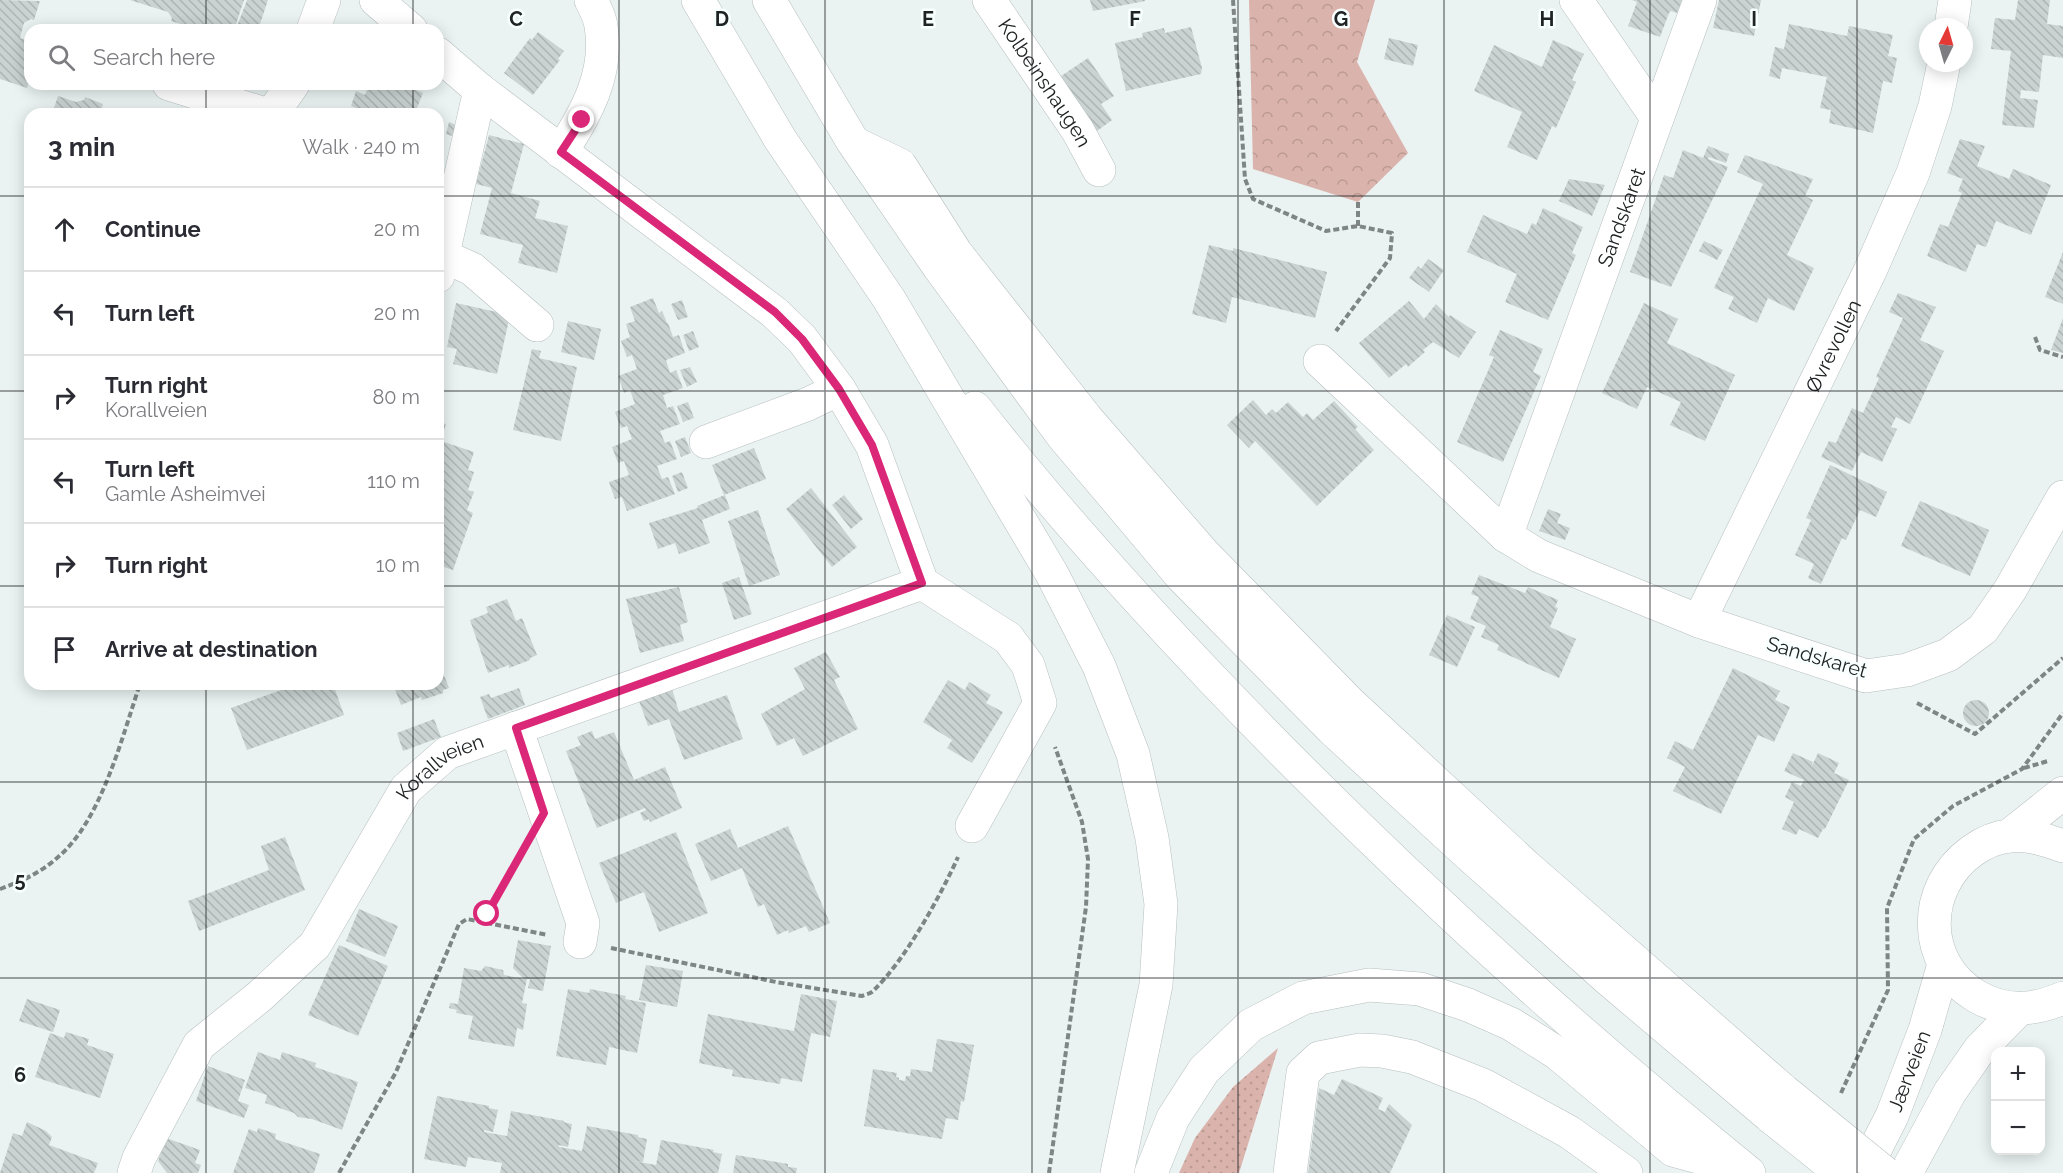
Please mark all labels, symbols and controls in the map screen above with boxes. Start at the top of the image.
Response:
text: C [509,7,523,31]
text: D [715,7,729,31]
text: E [922,7,934,31]
text: F [1129,7,1141,31]
text: G [1334,7,1348,31]
text: H [1540,7,1554,31]
text: I [1751,7,1757,31]
street label: Kolbeinshaugen [993,14,1096,151]
north arrow [1919,18,1973,72]
search box [24,24,444,90]
icon: search [45,41,78,74]
text: Search here [93,44,215,70]
route end [568,106,594,132]
text: 3 min [48,132,115,162]
text: Walk · 240 m [302,135,420,159]
street label: Sandskaret [1592,164,1650,270]
icon: ahead [48,213,81,246]
text: Continue [105,216,201,242]
text: 20 m [374,217,420,241]
street label: Øvrevollen [1801,296,1866,396]
icon: left [48,297,81,330]
text: Turn left [105,300,195,326]
text: 20 m [374,301,420,325]
text: Turn right [105,372,208,398]
icon: right [48,381,81,414]
text: 80 m [372,385,420,409]
text: Korallveien [105,398,207,422]
text: Turn left [105,456,195,482]
icon: left [48,465,81,498]
text: 110 m [367,469,420,493]
text: Gamle Asheimvei [105,482,266,506]
icon: right [48,549,81,582]
text: Turn right [105,552,208,578]
text: 10 m [376,553,420,577]
street label: Sandskaret [1764,631,1870,683]
icon: arrive [48,633,81,666]
text: Arrive at destination [105,636,318,662]
street label: Korallveien [391,729,487,804]
text: 5 [14,868,26,892]
route start [473,900,499,926]
street label: Jærveien [1883,1027,1936,1115]
map controls [1991,1047,2045,1155]
button: + [1991,1047,2045,1101]
text: 6 [14,1063,26,1087]
button: − [1991,1101,2045,1155]

